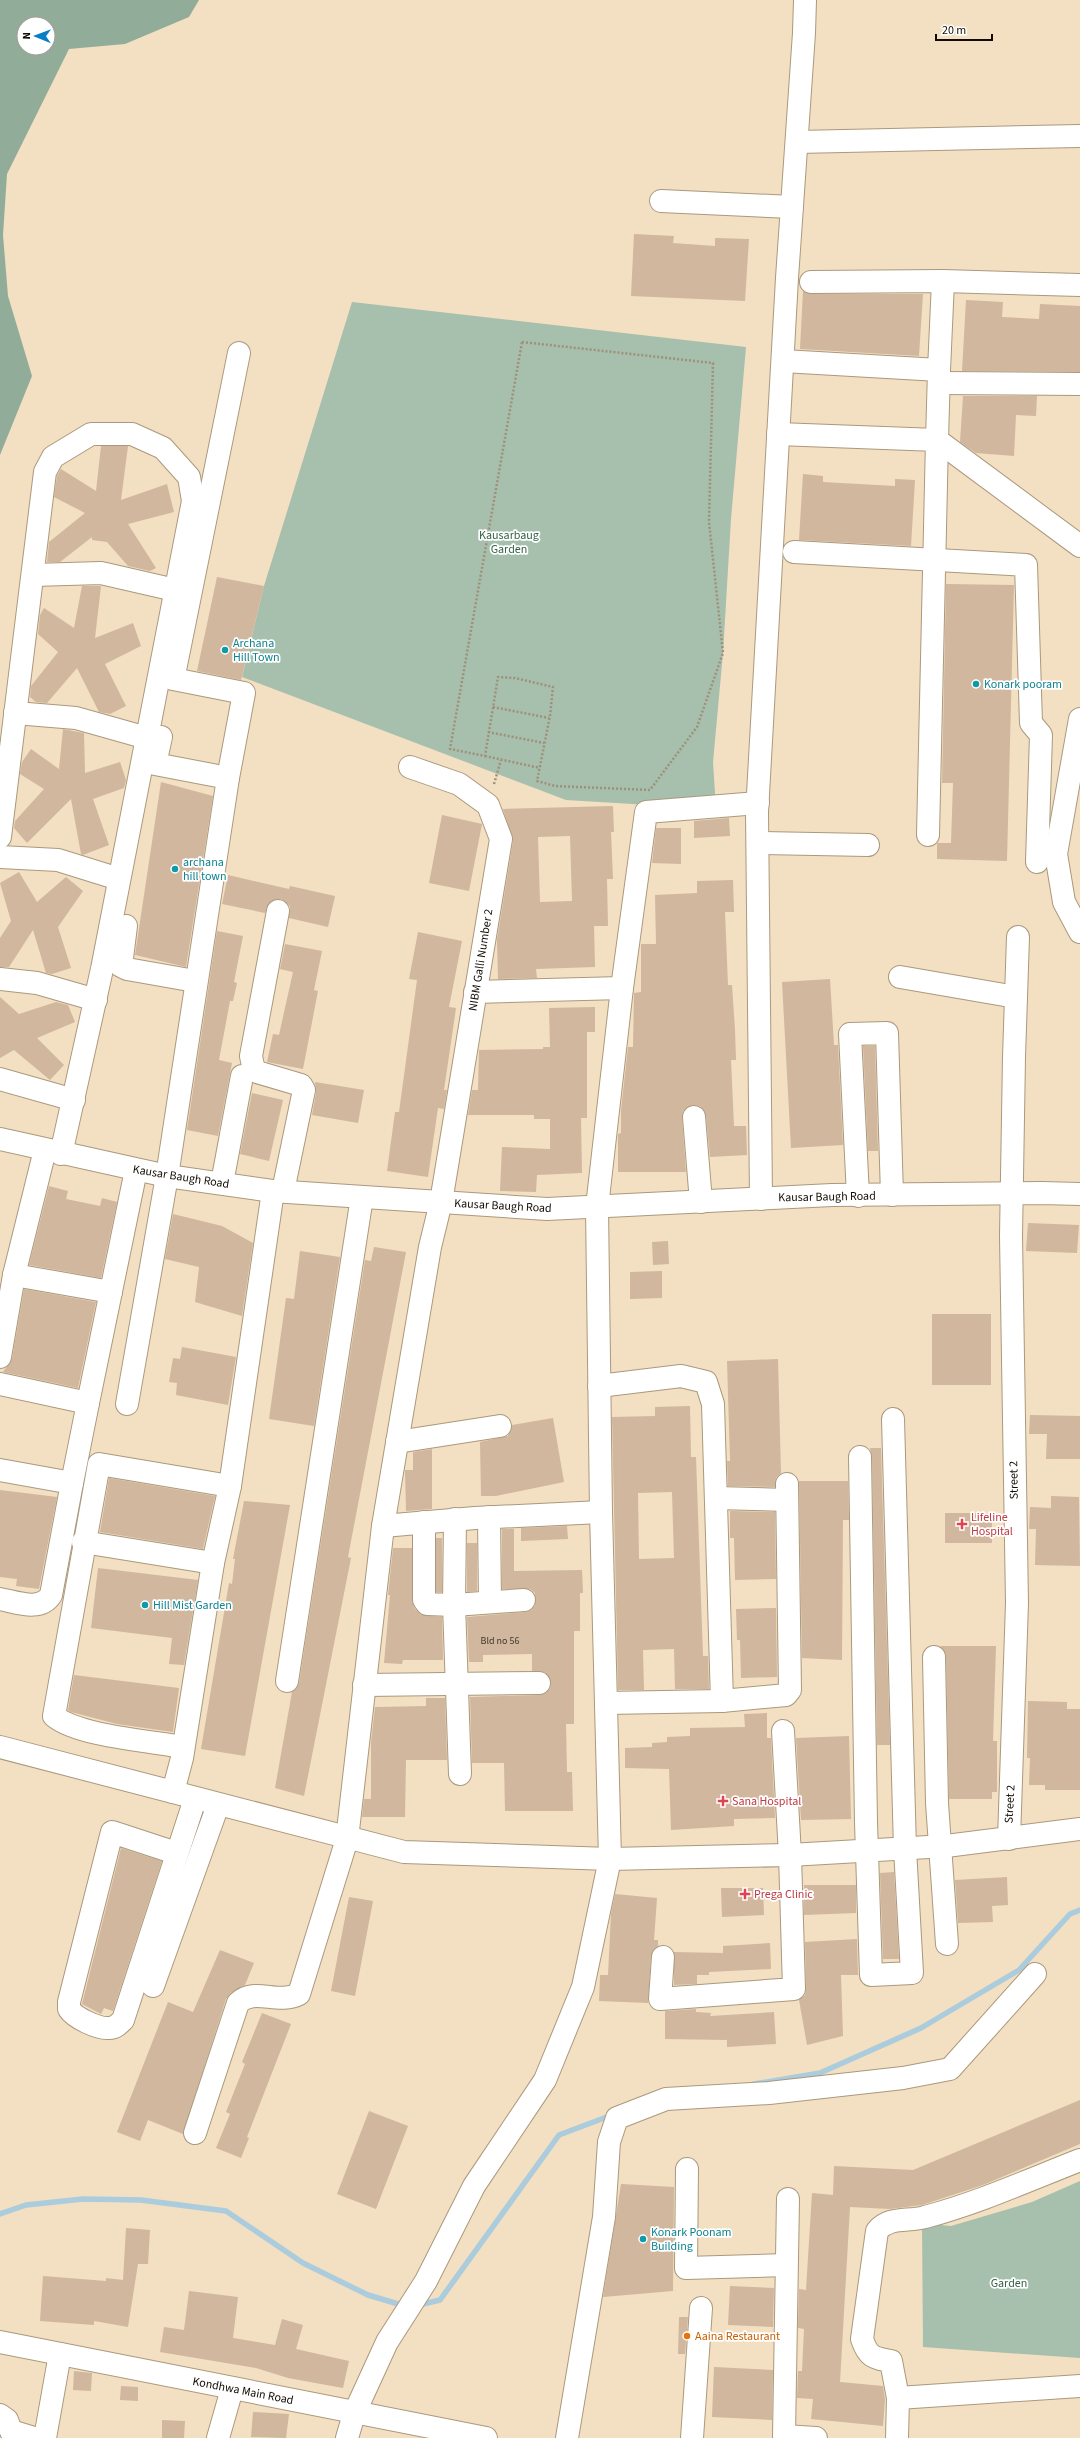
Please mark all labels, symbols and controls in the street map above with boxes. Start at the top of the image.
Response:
north arrow [16,16,56,56]
scale bar [936,16,992,42]
text: 20 m [942,22,966,39]
text: N [19,32,34,40]
park label: Kausarbaug Garden [479,527,539,558]
place label: Archana Hill Town [233,635,280,666]
marker: Archana Hill Town [220,645,230,655]
place label: Konark pooram [984,676,1062,693]
marker: Konark pooram [971,679,981,689]
place label: archana hill town [183,854,227,885]
marker: archana hill town [170,864,180,874]
street label: NIBM Galli Number 2 [465,908,497,1012]
street label: Kausar Baugh Road [132,1161,230,1193]
street label: Kausar Baugh Road [778,1188,876,1206]
street label: Kausar Baugh Road [454,1195,552,1217]
street label: Street 2 [1005,1461,1023,1499]
place label: Lifeline Hospital [971,1509,1013,1540]
marker: Lifeline Hospital [956,1518,968,1530]
place label: Hill Mist Garden [153,1597,232,1614]
marker: Hill Mist Garden [140,1600,150,1610]
house number: Bld no 56 [481,1634,519,1648]
street label: Street 2 [1001,1784,1019,1824]
place label: Sana Hospital [732,1793,801,1810]
marker: Sana Hospital [717,1795,729,1807]
place label: Prega Clinic [754,1886,813,1903]
marker: Prega Clinic [739,1888,751,1900]
place label: Konark Poonam Building [651,2224,732,2255]
marker: Konark Poonam Building [638,2234,648,2244]
park label: Garden [991,2275,1027,2292]
place label: Aaina Restaurant [695,2328,780,2345]
marker: Aaina Restaurant [682,2331,692,2341]
street label: Kondhwa Main Road [191,2373,295,2409]

